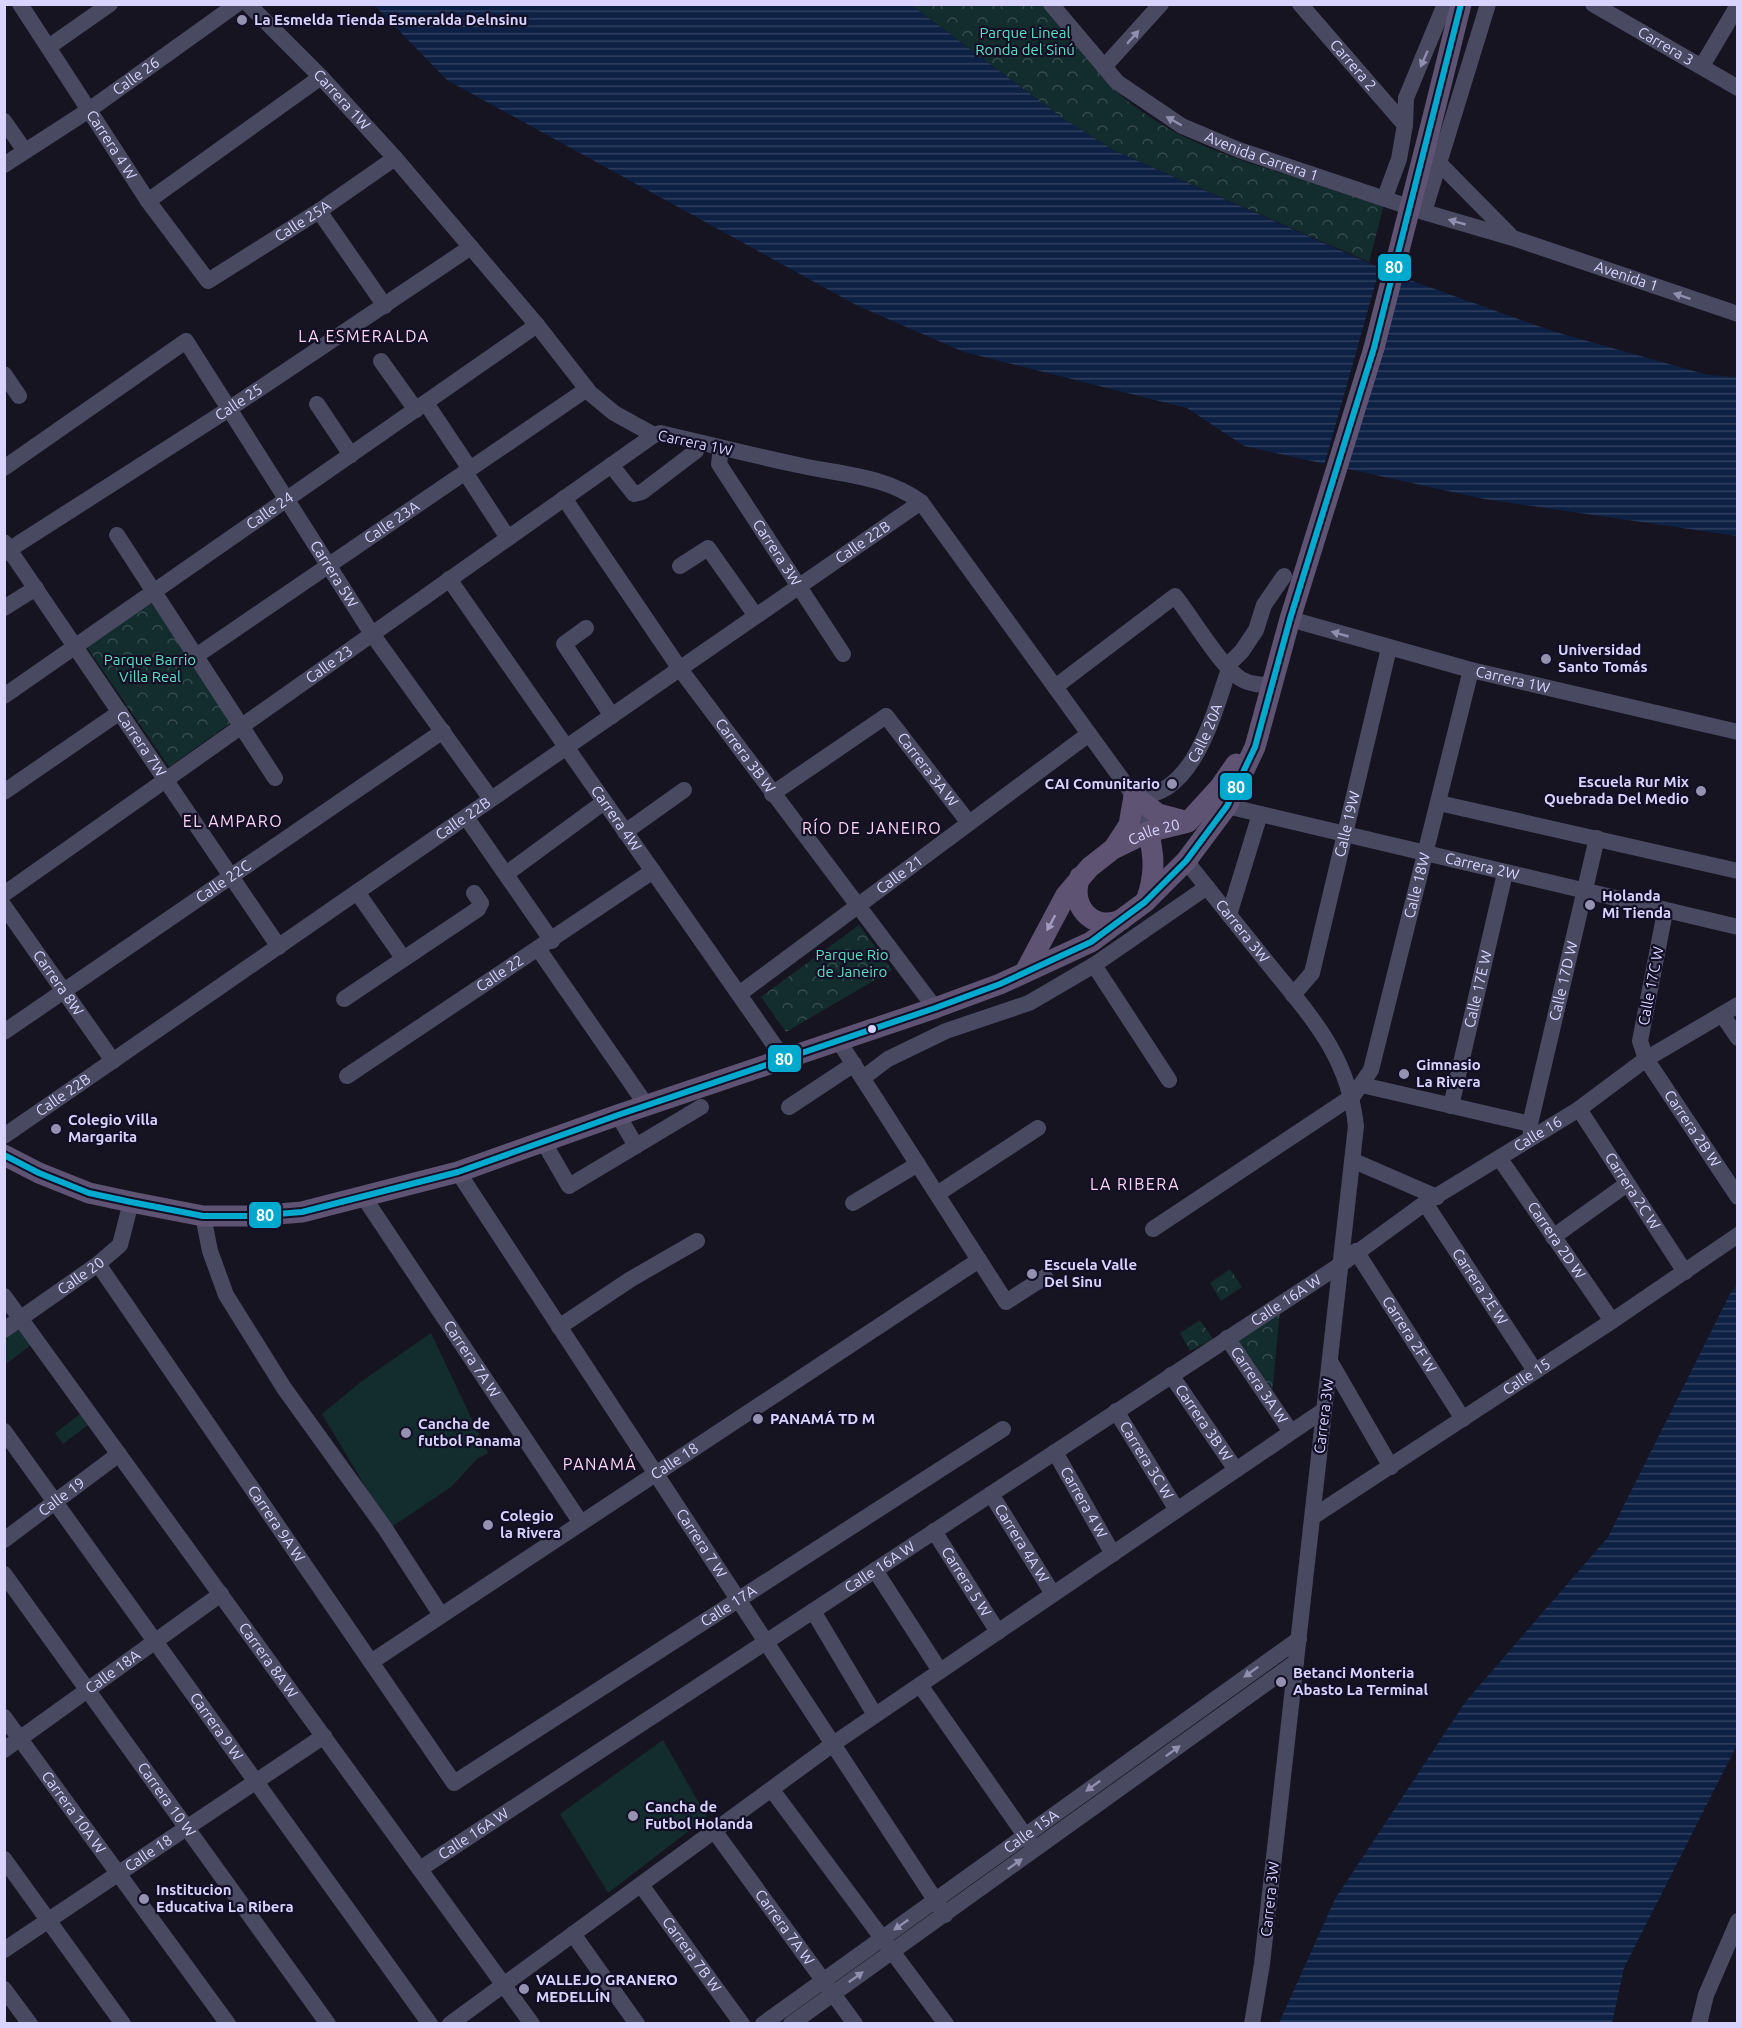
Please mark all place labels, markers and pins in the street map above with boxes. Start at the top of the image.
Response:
place label: La Esmelda Tienda Esmeralda Delnsinu [254,11,527,28]
marker: La Esmelda Tienda Esmeralda Delnsinu [235,13,249,27]
place label: Universidad Santo Tomás [1558,641,1648,675]
marker: Universidad Santo Tomás [1539,652,1553,666]
place label: Escuela Rur Mix Quebrada Del Medio [1544,773,1689,807]
place label: CAI Comunitario [1045,775,1160,792]
marker: CAI Comunitario [1165,777,1179,791]
marker: Escuela Rur Mix Quebrada Del Medio [1694,784,1708,798]
place label: Holanda Mi Tienda [1602,887,1671,921]
marker: Holanda Mi Tienda [1583,898,1597,912]
unlabelled marker [866,1023,878,1035]
place label: Gimnasio La Rivera [1416,1056,1481,1090]
marker: Gimnasio La Rivera [1397,1067,1411,1081]
place label: Colegio Villa Margarita [68,1111,158,1145]
marker: Colegio Villa Margarita [49,1122,63,1136]
place label: Escuela Valle Del Sinu [1044,1256,1137,1290]
marker: Escuela Valle Del Sinu [1025,1267,1039,1281]
place label: PANAMÁ TD M [770,1410,875,1427]
marker: PANAMÁ TD M [751,1412,765,1426]
place label: Cancha de futbol Panama [418,1415,521,1449]
marker: Cancha de futbol Panama [399,1426,413,1440]
place label: Colegio la Rivera [500,1507,561,1541]
marker: Colegio la Rivera [481,1518,495,1532]
place label: Betanci Monteria Abasto La Terminal [1293,1664,1428,1698]
marker: Betanci Monteria Abasto La Terminal [1274,1675,1288,1689]
place label: Cancha de Futbol Holanda [645,1798,753,1832]
marker: Cancha de Futbol Holanda [626,1809,640,1823]
place label: Institucion Educativa La Ribera [156,1881,294,1915]
marker: Institucion Educativa La Ribera [137,1892,151,1906]
place label: VALLEJO GRANERO MEDELLÍN [536,1971,678,2005]
marker: VALLEJO GRANERO MEDELLÍN [517,1982,531,1996]

